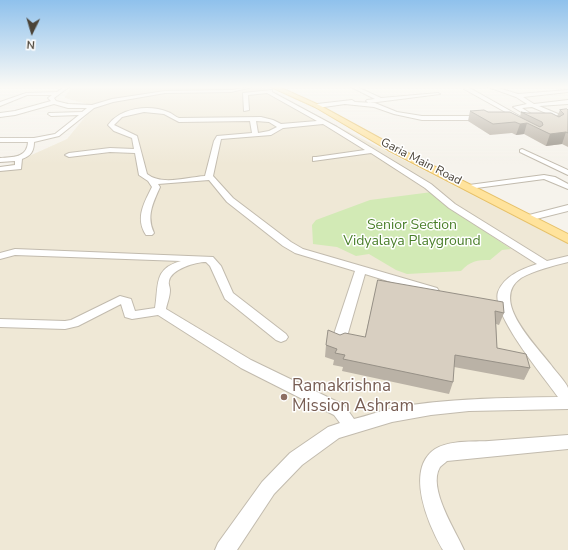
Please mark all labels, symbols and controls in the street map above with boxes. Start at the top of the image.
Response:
north arrow [12,12,52,52]
text: N [26,37,36,52]
street label: Garia Main Road [378,135,464,189]
park label: Senior Section Vidyalaya Playground [343,218,481,250]
place label: Ramakrishna Mission Ashram [292,377,414,417]
marker: Ramakrishna Mission Ashram [279,392,289,402]

